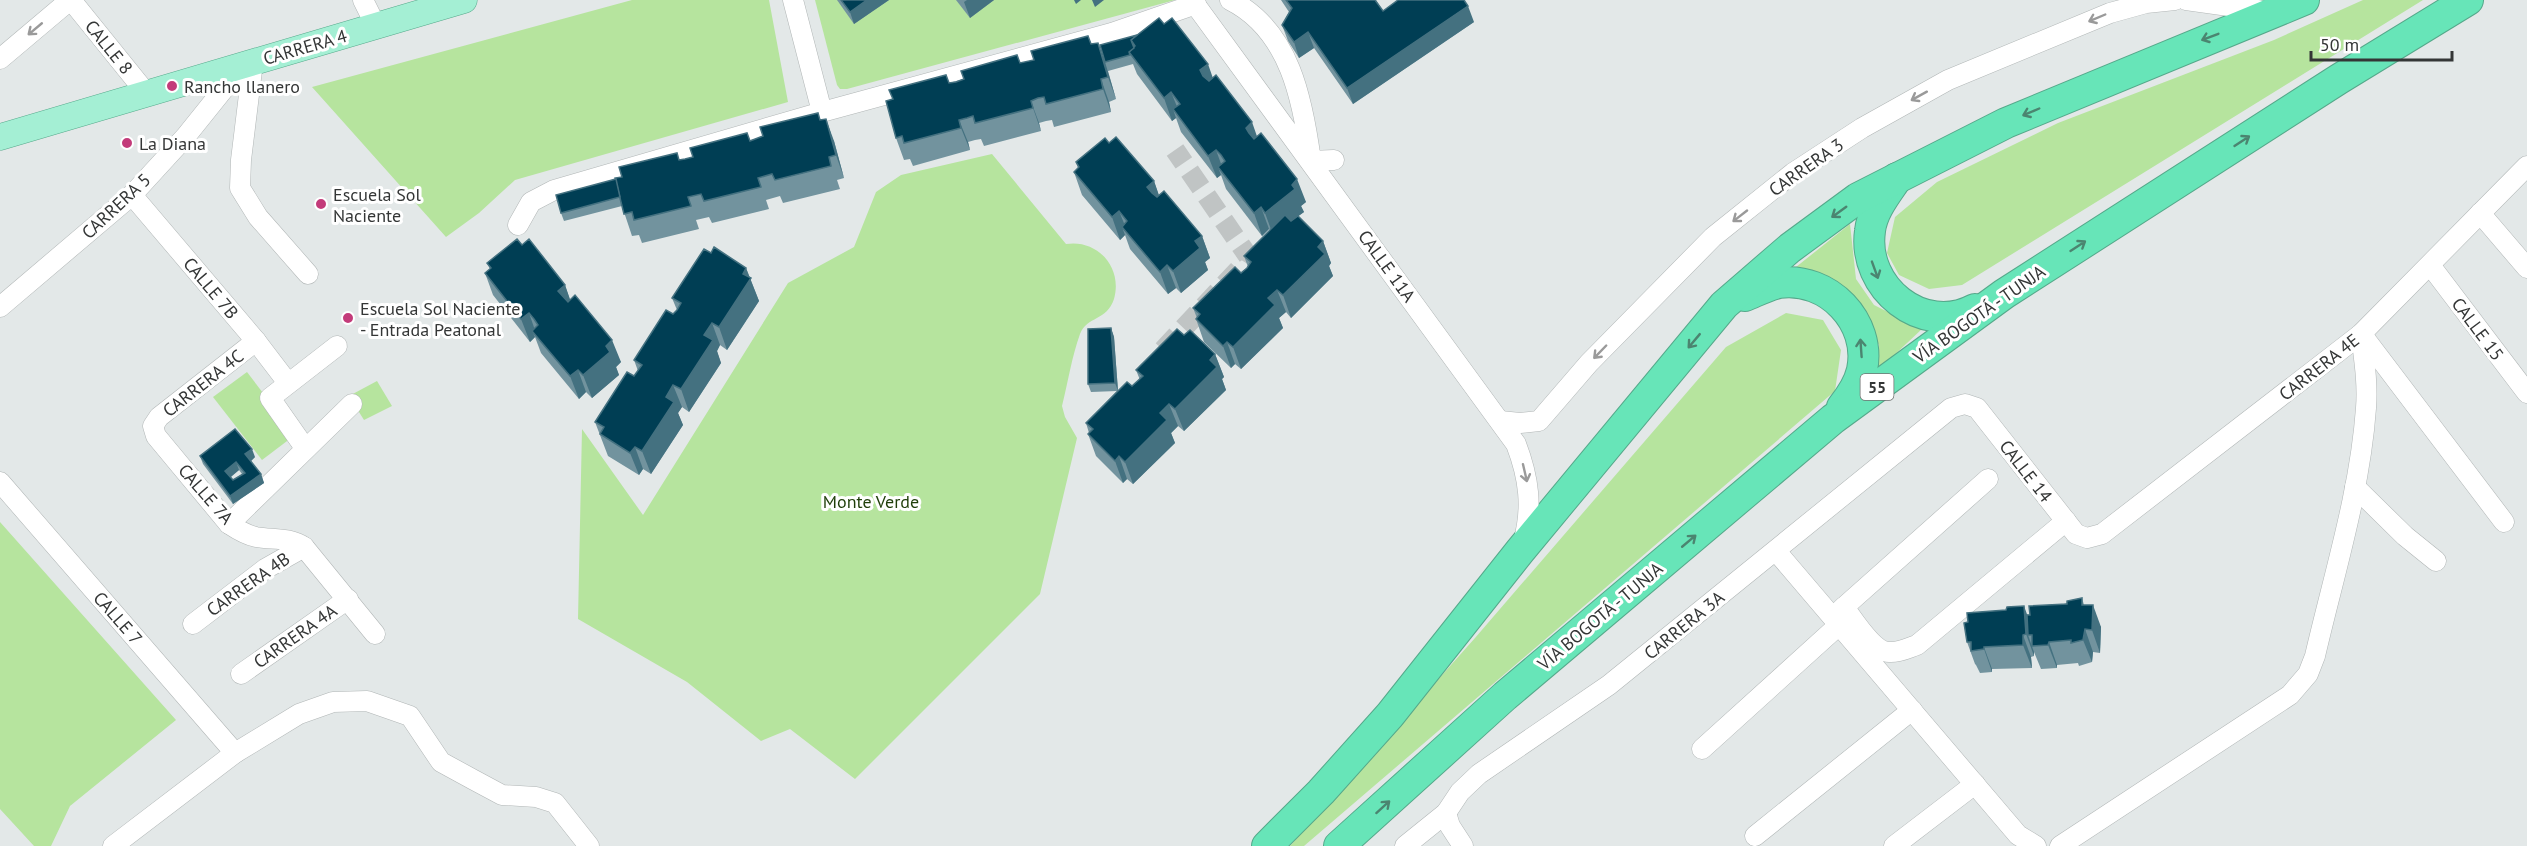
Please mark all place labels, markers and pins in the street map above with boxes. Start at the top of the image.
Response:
place label: Rancho llanero [184,75,300,98]
marker: Rancho llanero [165,79,179,93]
place label: La Diana [139,132,206,155]
marker: La Diana [120,136,134,150]
place label: Escuela Sol Naciente [333,183,421,227]
marker: Escuela Sol Naciente [314,197,328,211]
place label: Escuela Sol Naciente - Entrada Peatonal [360,297,520,341]
marker: Escuela Sol Naciente - Entrada Peatonal [341,311,355,325]

